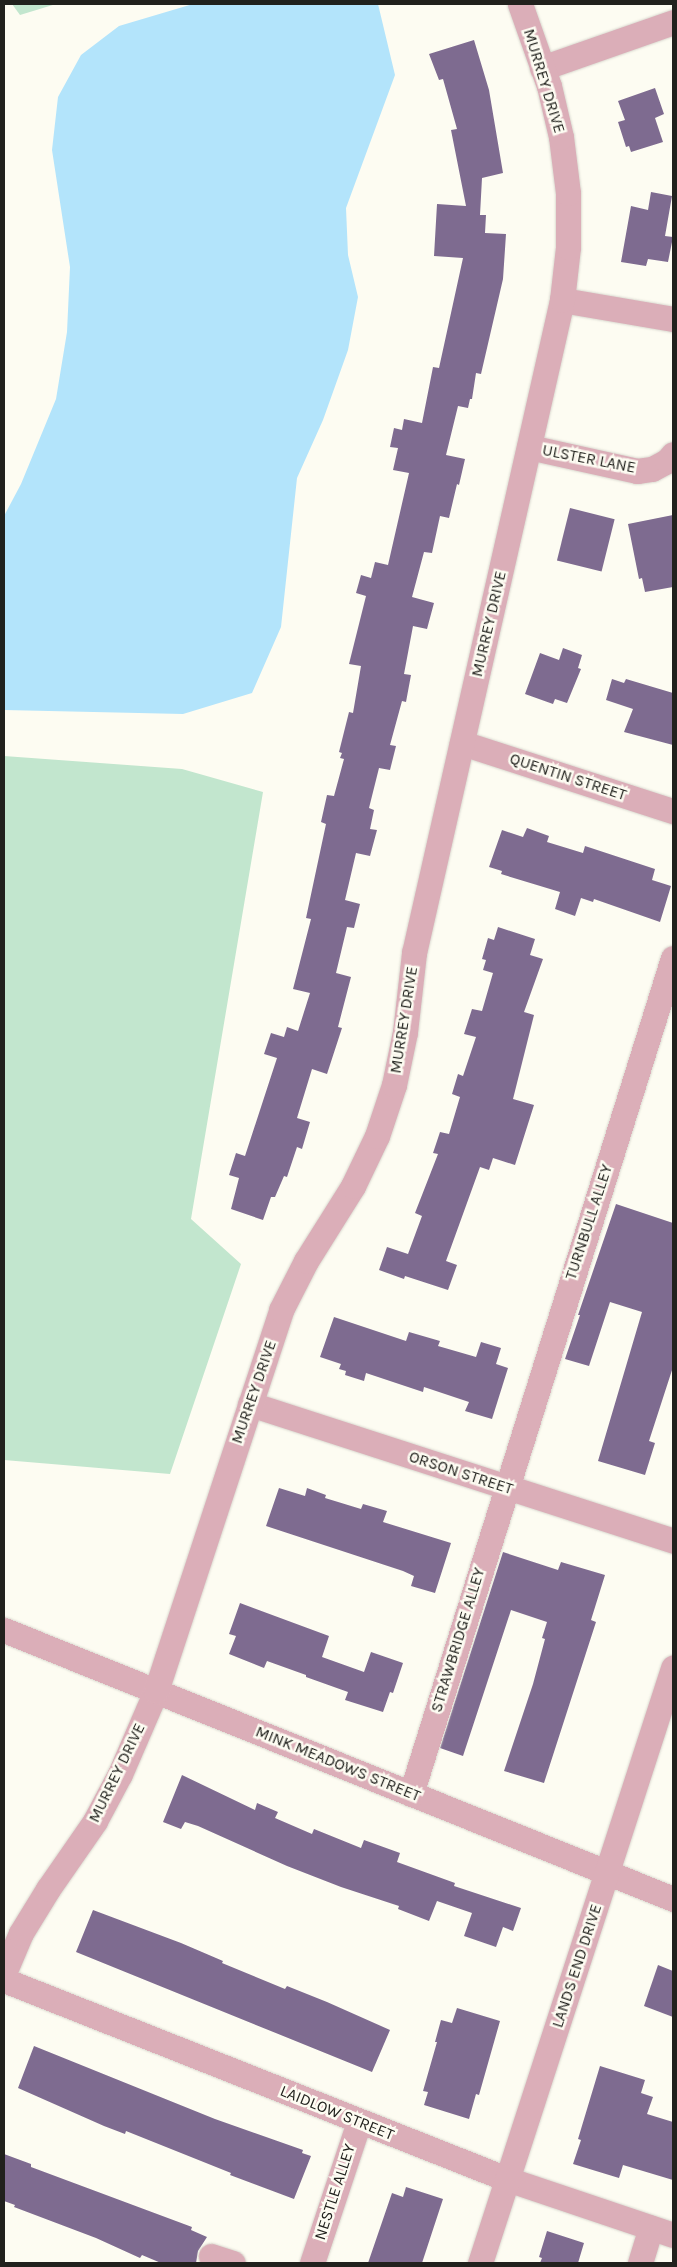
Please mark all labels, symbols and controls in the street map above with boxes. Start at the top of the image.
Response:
street label: MURREY DRIVE [519,27,569,135]
street label: ULSTER LANE [541,441,637,477]
street label: MURREY DRIVE [467,569,511,679]
street label: QUENTIN STREET [507,749,629,805]
street label: MURREY DRIVE [386,965,422,1075]
street label: TURNBULL ALLEY [561,1162,617,1282]
street label: MURREY DRIVE [227,1338,281,1446]
street label: ORSON STREET [407,1447,515,1499]
street label: STRAWBRIDGE ALLEY [427,1565,489,1715]
street label: MURREY DRIVE [85,1720,149,1826]
street label: MINK MEADOWS STREET [253,1722,423,1806]
street label: LANDS END DRIVE [548,1902,606,2030]
street label: LAIDLOW STREET [277,2081,397,2145]
street label: NESTLE ALLEY [310,2142,360,2242]

